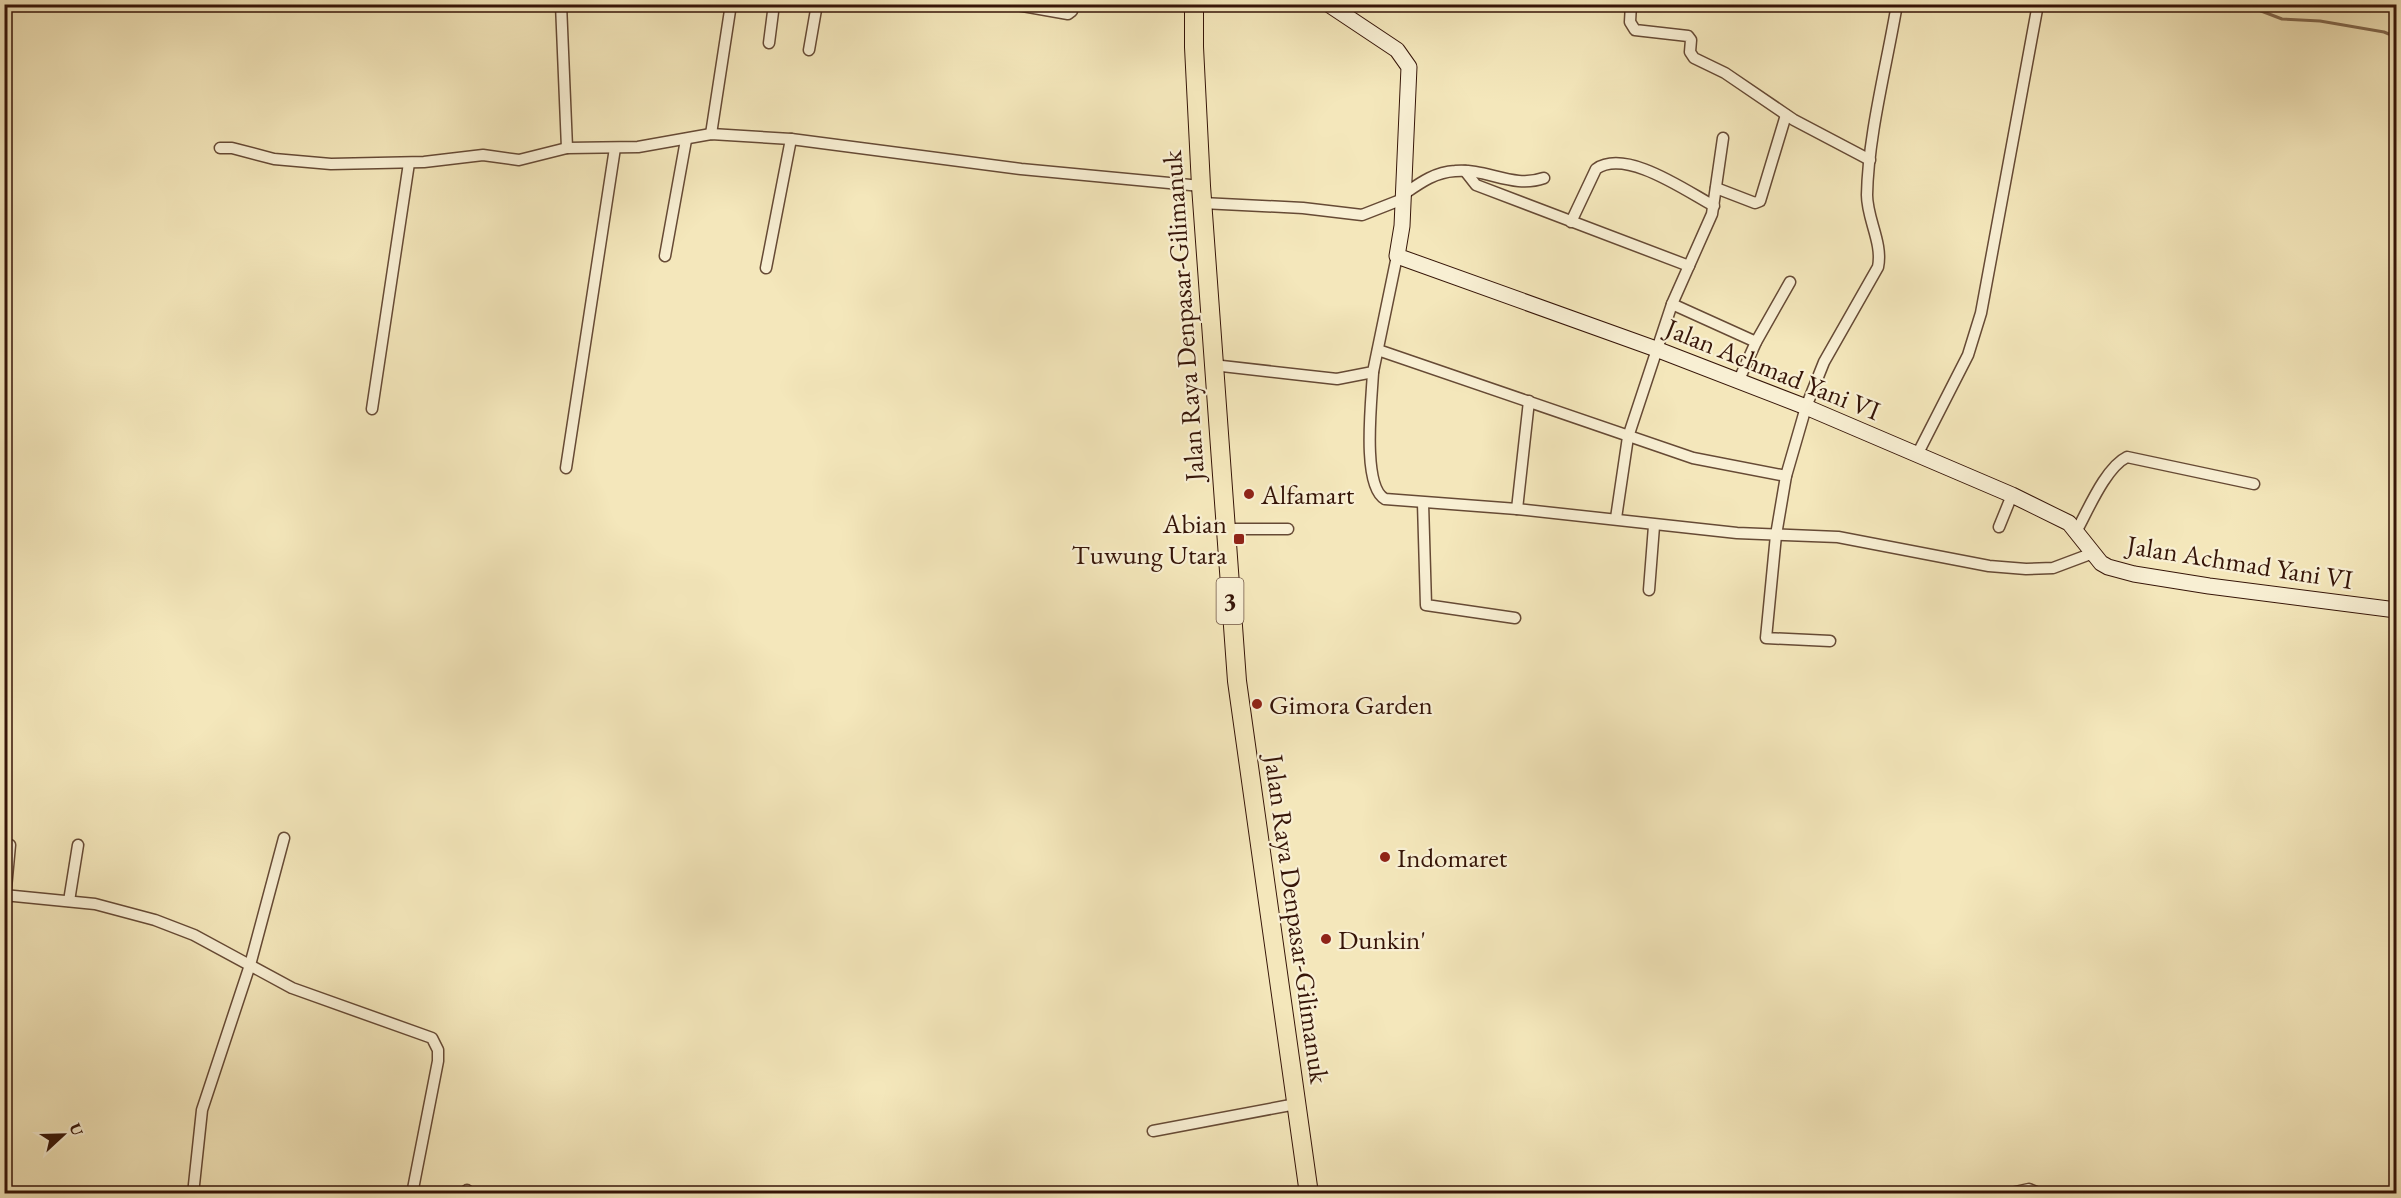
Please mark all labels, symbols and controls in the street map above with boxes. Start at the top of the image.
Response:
street label: Jalan Raya Denpasar-Gilimanuk [1154,149,1212,485]
street label: Jalan Achmad Yani VI [1659,309,1886,428]
place label: Alfamart [1260,477,1355,512]
marker: Alfamart [1242,487,1256,501]
place label: Abian Tuwung Utara [1072,506,1227,572]
street label: Jalan Achmad Yani VI [2122,527,2356,597]
marker: Abian Tuwung Utara [1232,532,1246,546]
road number: 3 [1216,578,1244,624]
place label: Gimora Garden [1269,687,1433,722]
marker: Gimora Garden [1250,697,1264,711]
street label: Jalan Raya Denpasar-Gilimanuk [1256,750,1337,1086]
place label: Indomaret [1397,840,1508,875]
marker: Indomaret [1378,850,1392,864]
place label: Dunkin' [1338,922,1426,957]
marker: Dunkin' [1319,932,1333,946]
north arrow [33,1105,93,1165]
text: U [64,1120,88,1139]

